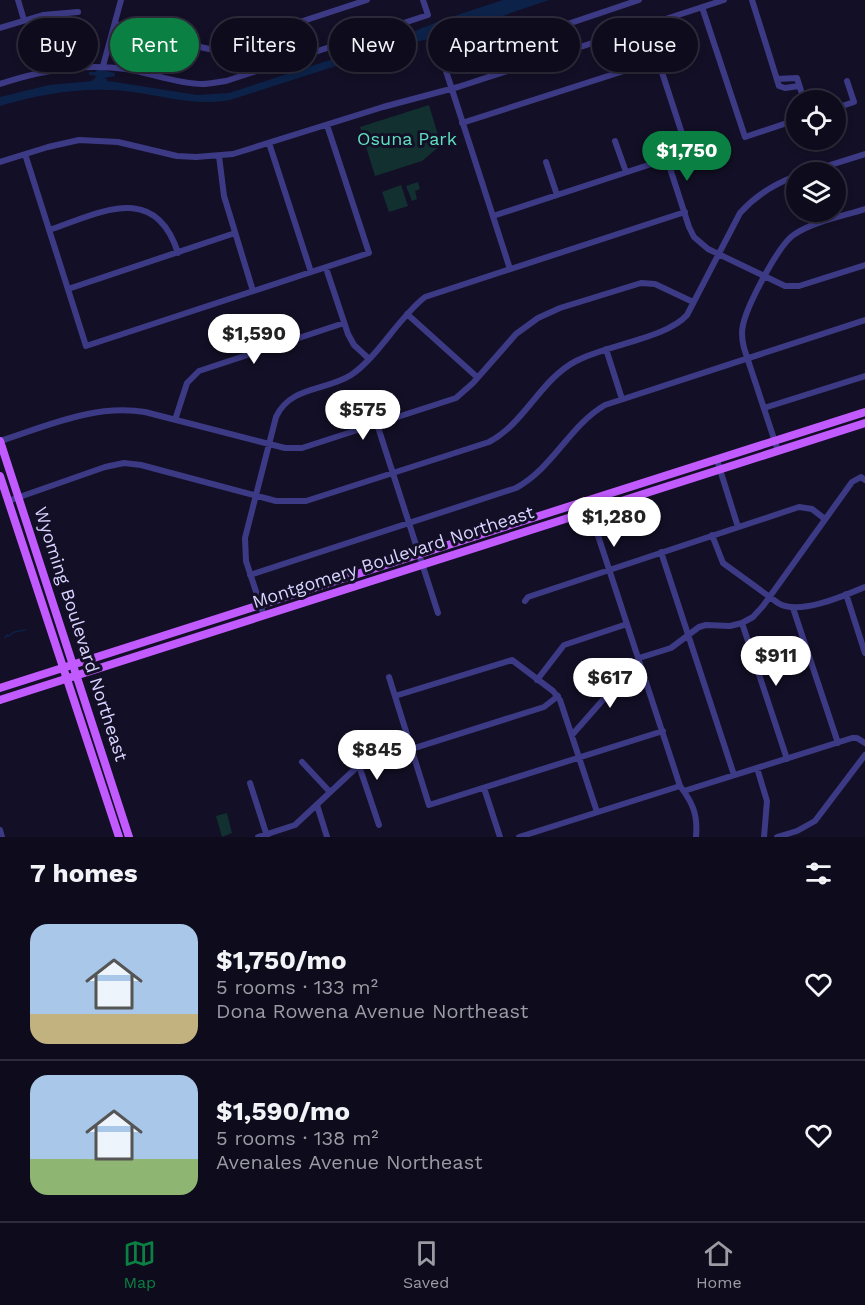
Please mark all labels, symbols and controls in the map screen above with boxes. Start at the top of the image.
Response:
chip: Buy [18,18,98,72]
chip: Rent [110,18,199,72]
chip: Filters [211,18,317,72]
chip: New [329,18,416,72]
chip: Apartment [428,18,580,72]
chip: House [592,18,698,72]
map controls [786,90,846,222]
button: locate [786,90,846,150]
park label: Osuna Park [357,128,457,149]
pin: $1,750 [638,131,736,182]
text: $1,750 [656,138,718,162]
button: layers [786,162,846,222]
pin: $1,590 [205,314,303,365]
text: $1,590 [222,321,286,345]
pin: $575 [327,390,399,441]
text: $575 [339,397,387,421]
pin: $1,280 [565,497,663,548]
street label: Montgomery Boulevard Northeast [249,501,537,612]
street label: Wyoming Boulevard Northeast [30,504,133,764]
text: $1,280 [582,504,646,528]
pin: $911 [740,636,812,687]
text: $911 [755,643,797,667]
pin: $617 [574,658,646,709]
text: $617 [587,665,633,689]
pin: $845 [341,730,413,781]
text: $845 [352,737,402,761]
icon: filters [802,857,835,890]
text: 7 homes [30,858,138,888]
text: $1,750/mo [216,945,347,975]
icon: home [78,948,150,1020]
icon: heart [802,968,835,1001]
text: 5 rooms · 133 m² [216,975,378,999]
text: Dona Rowena Avenue Northeast [216,999,529,1023]
text: $1,590/mo [216,1096,350,1126]
icon: home [78,1099,150,1171]
icon: heart [802,1119,835,1152]
text: 5 rooms · 138 m² [216,1126,379,1150]
text: Avenales Avenue Northeast [216,1150,483,1174]
tab: Map [123,1237,156,1292]
tab: Saved [403,1237,449,1292]
tab: Home [696,1237,742,1292]

